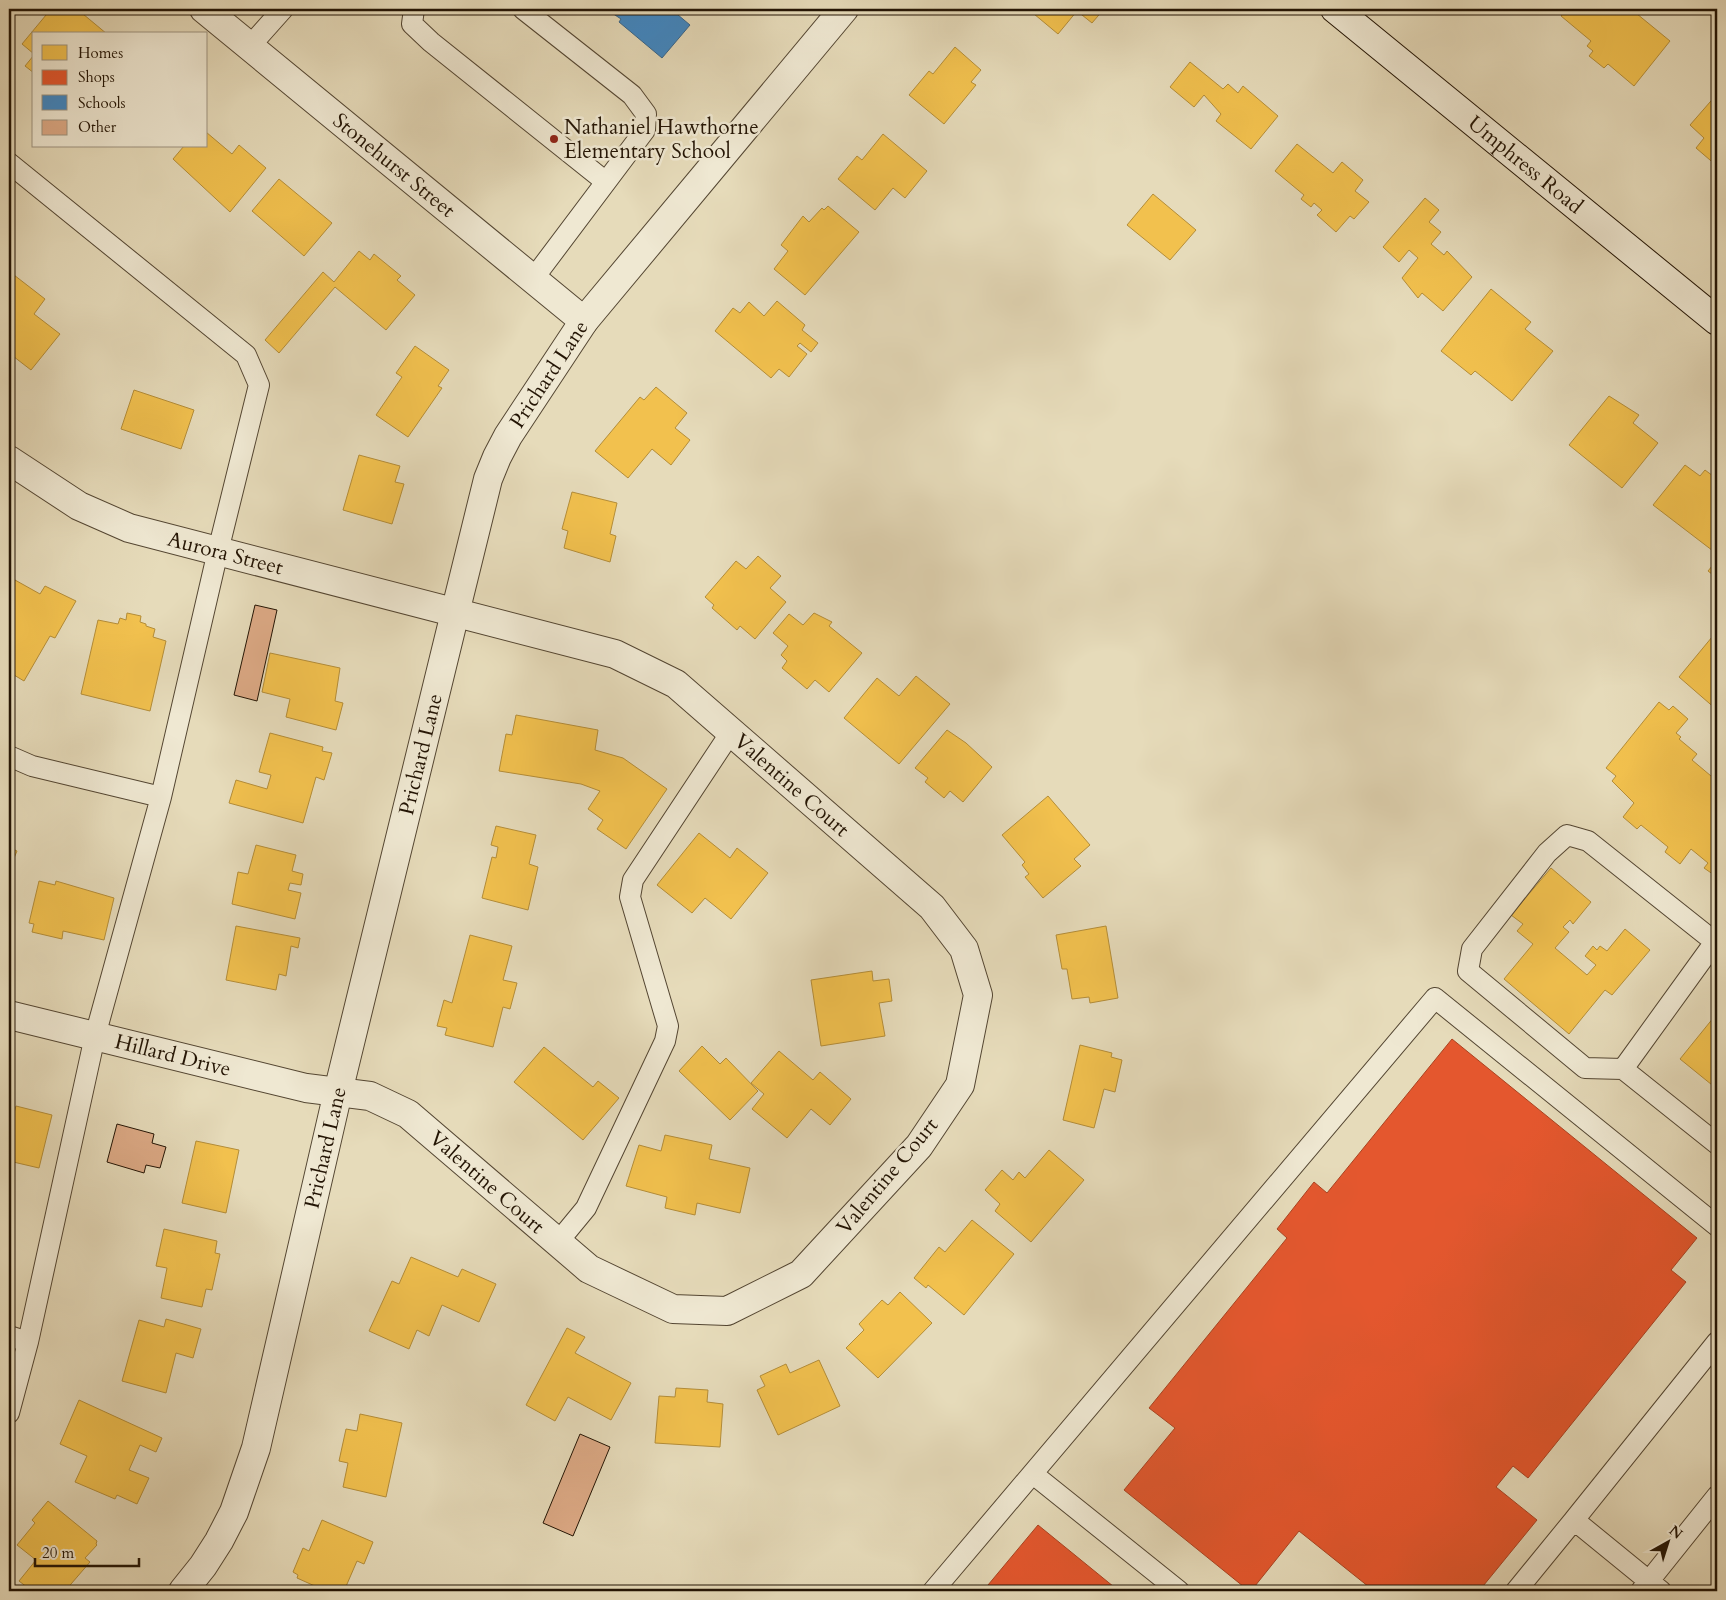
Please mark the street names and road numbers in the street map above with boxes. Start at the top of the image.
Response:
street label: Stonehurst Street [326,106,462,225]
street label: Umphress Road [1462,109,1589,221]
street label: Prichard Lane [503,315,596,434]
street label: Aurora Street [164,525,287,582]
street label: Prichard Lane [392,691,450,818]
street label: Valentine Court [728,727,856,844]
street label: Hillard Drive [112,1027,234,1084]
street label: Prichard Lane [298,1084,354,1212]
street label: Valentine Court [830,1111,945,1241]
street label: Valentine Court [423,1124,551,1241]

